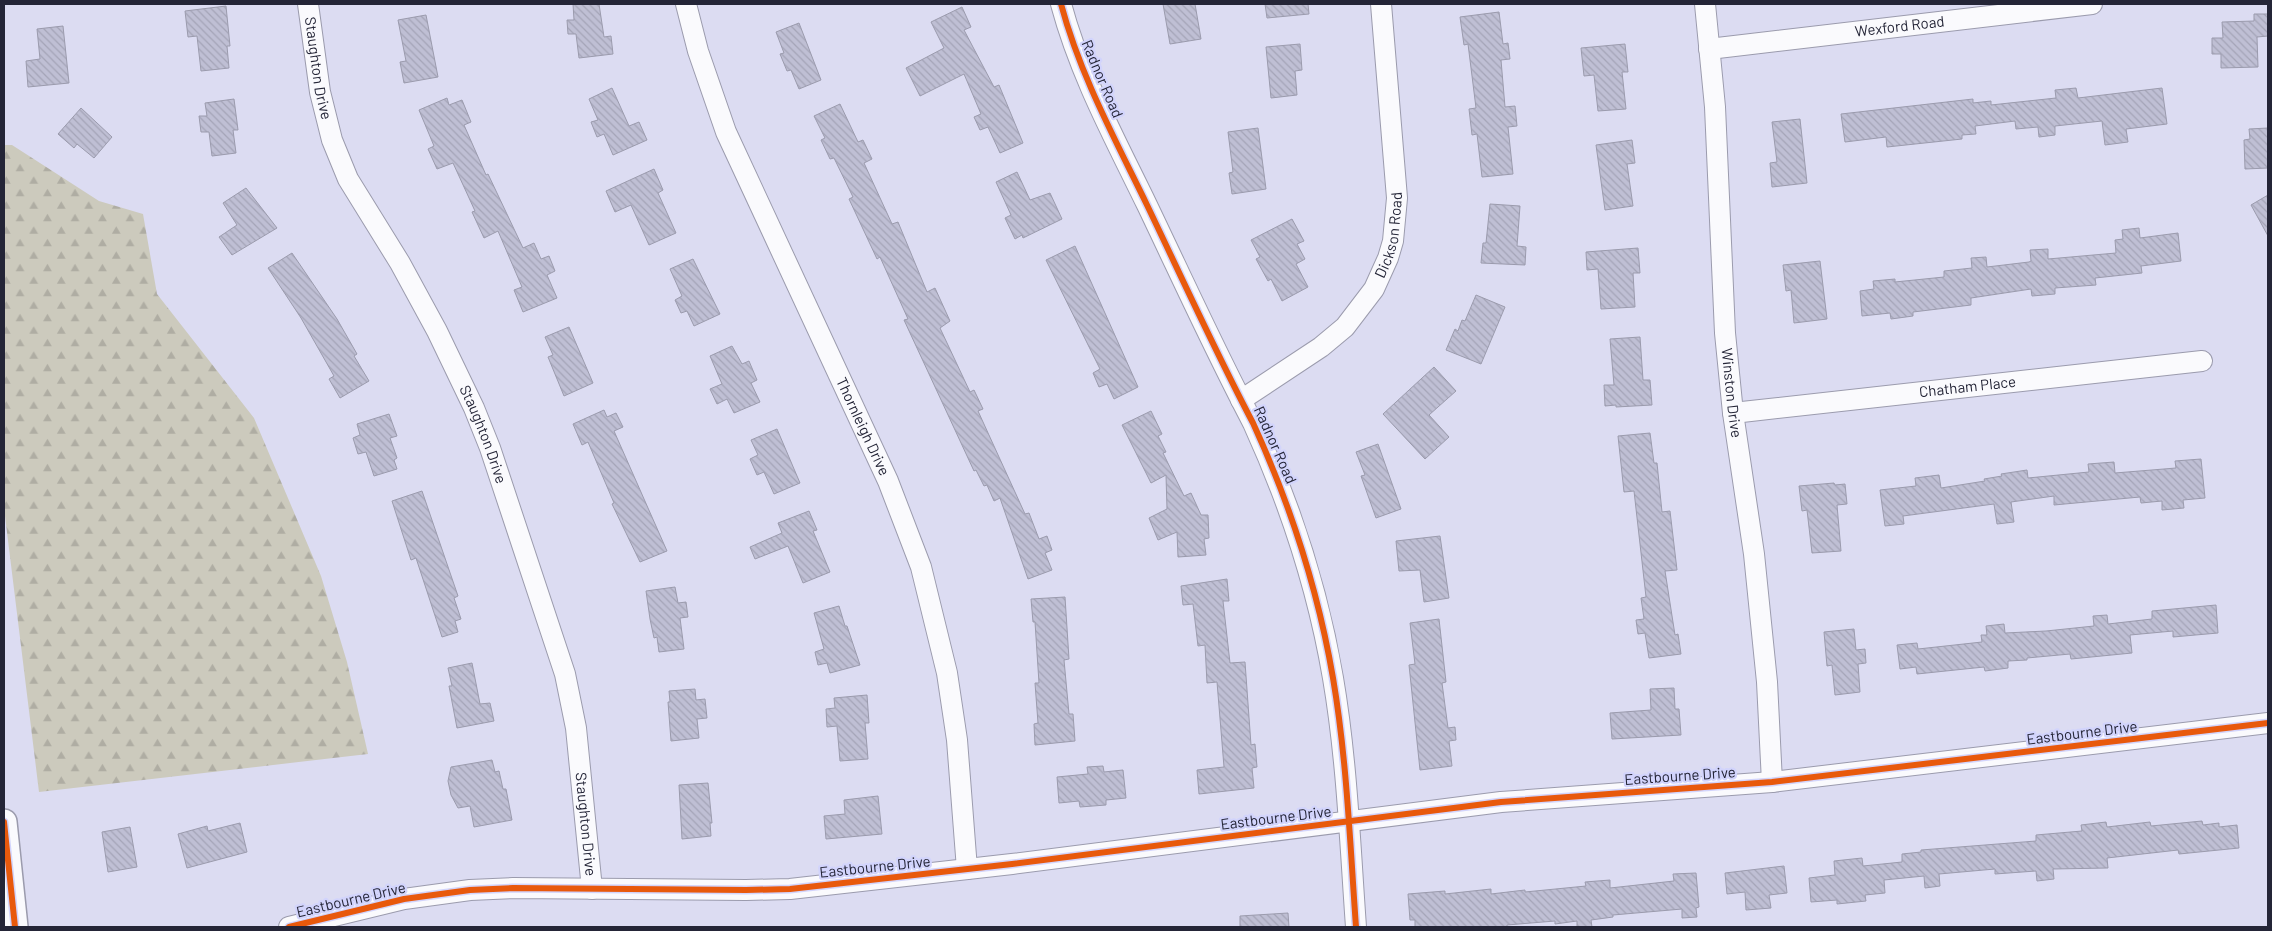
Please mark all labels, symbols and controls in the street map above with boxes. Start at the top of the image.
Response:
street label: Wexford Road [1854,11,1945,40]
street label: Staughton Drive [302,15,337,121]
street label: Radnor Road [1078,37,1127,120]
street label: Dickson Road [1370,191,1405,281]
street label: Winston Drive [1719,347,1747,439]
street label: Chatham Place [1918,372,2017,400]
street label: Thornleigh Drive [833,374,894,478]
street label: Staughton Drive [456,382,511,486]
street label: Radnor Road [1251,403,1301,486]
street label: Eastbourne Drive [2025,716,2138,748]
street label: Eastbourne Drive [1624,762,1736,788]
street label: Staughton Drive [572,771,601,877]
street label: Eastbourne Drive [1219,801,1332,833]
street label: Eastbourne Drive [818,851,931,881]
street label: Eastbourne Drive [294,878,407,920]

